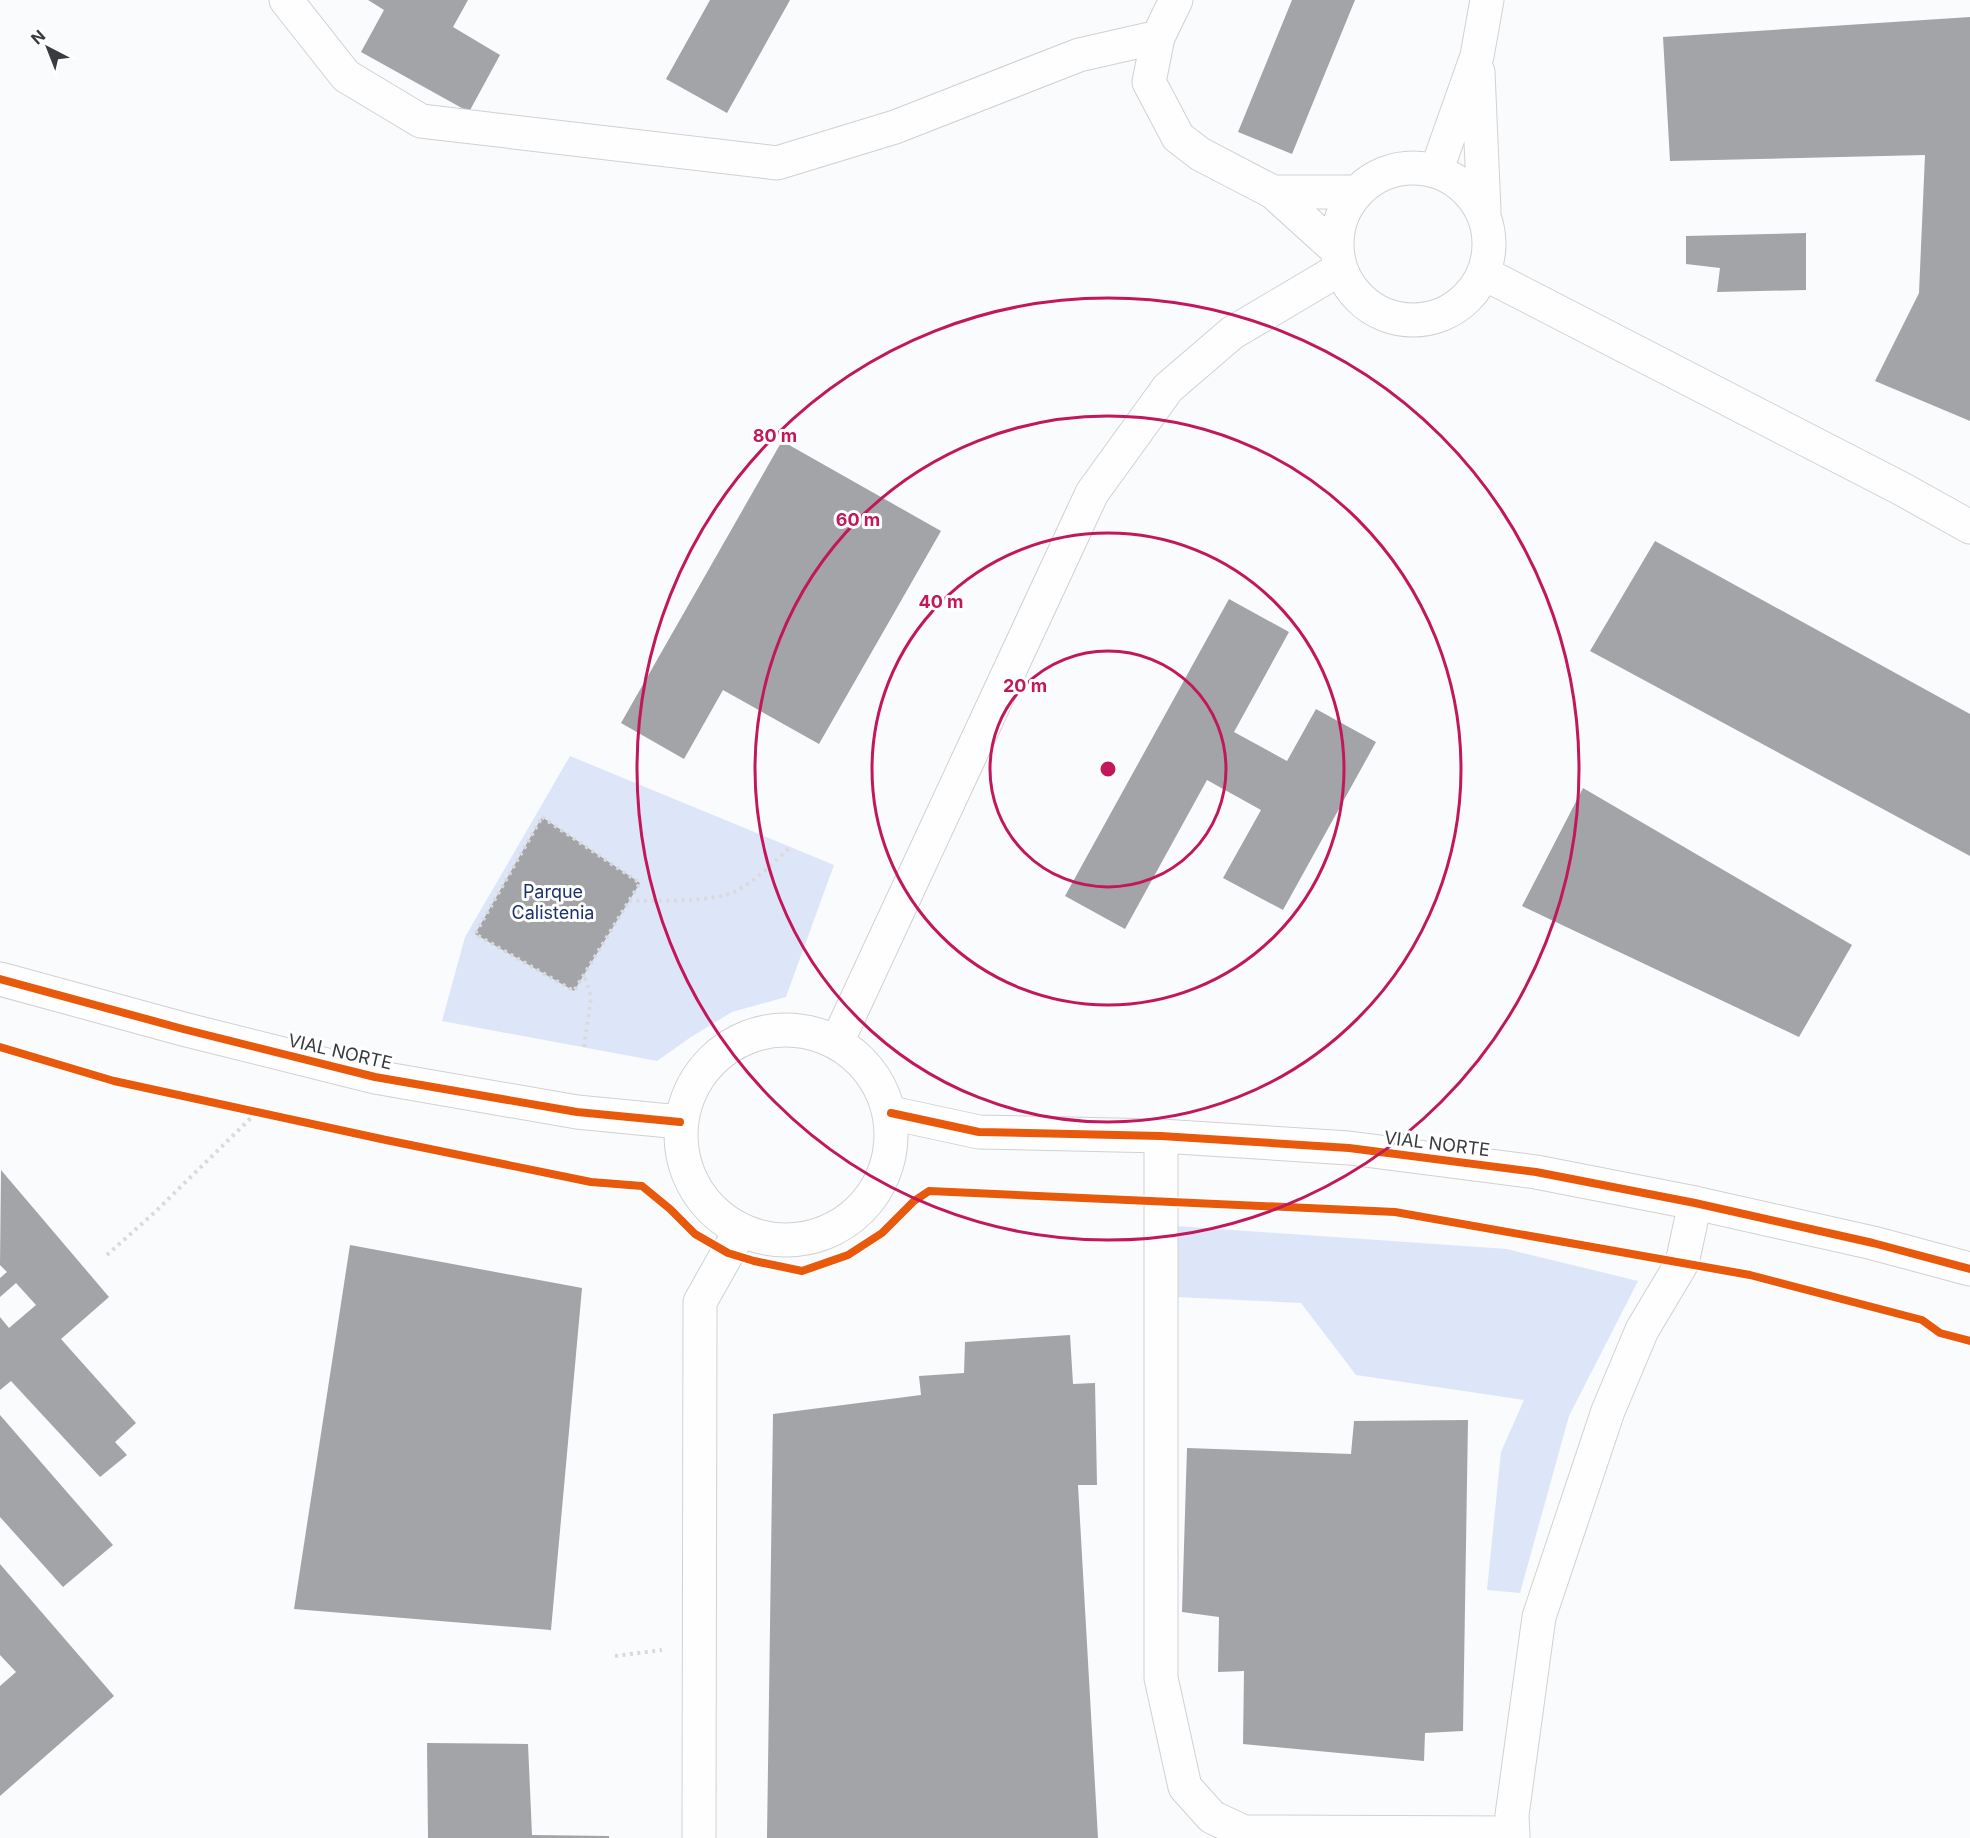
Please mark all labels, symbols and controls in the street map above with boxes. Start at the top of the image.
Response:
north arrow [18,18,78,78]
text: N [27,25,49,48]
text: 80 m [753,425,797,446]
text: 60 m [836,509,880,530]
text: 40 m [919,591,964,612]
text: 20 m [1003,675,1047,696]
centre of rings [1098,759,1118,779]
park label: Parque Calistenia [512,881,594,923]
street label: VIAL NORTE [286,1029,394,1074]
street label: VIAL NORTE [1383,1127,1491,1160]

